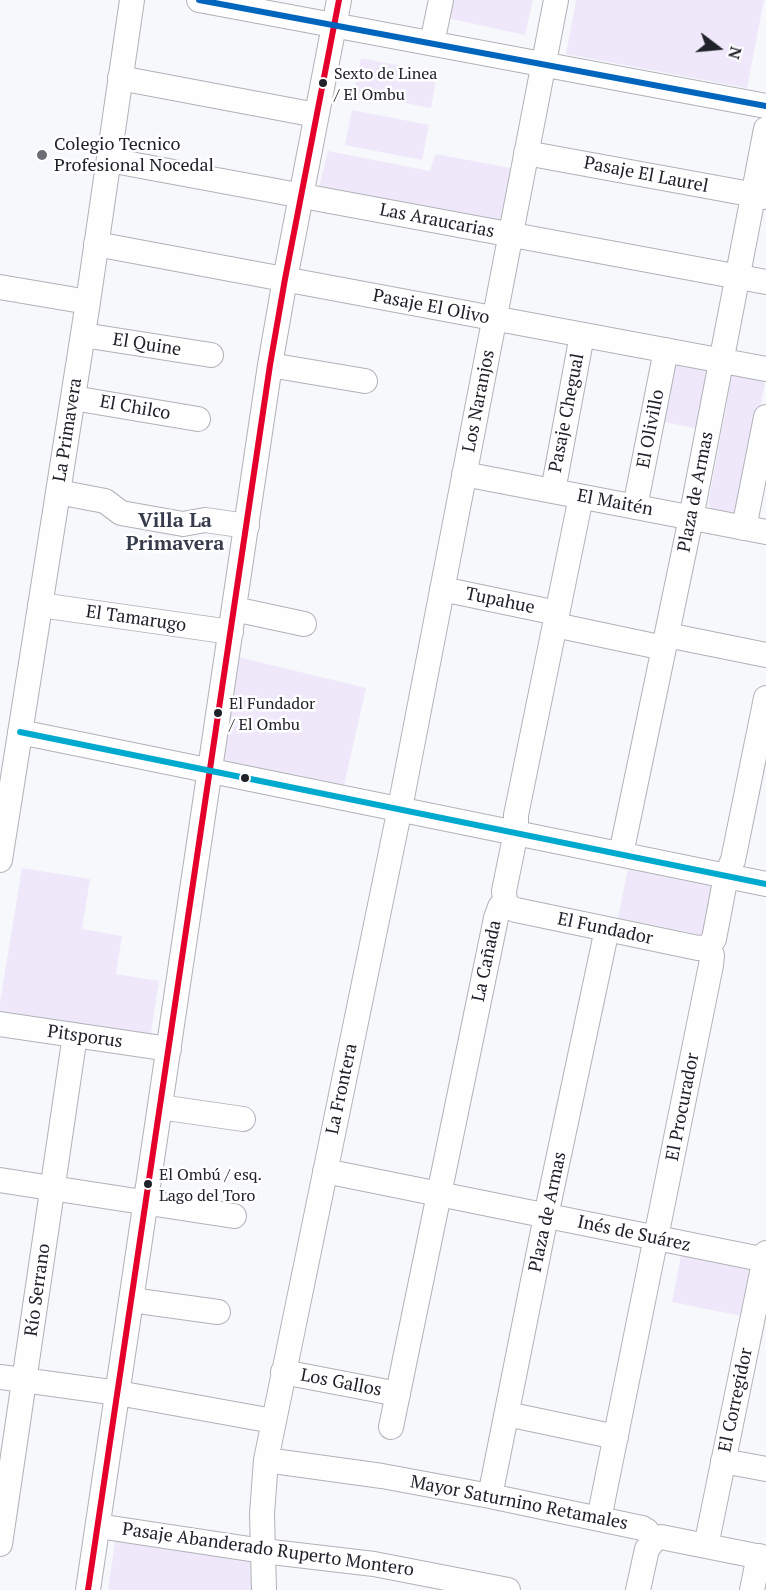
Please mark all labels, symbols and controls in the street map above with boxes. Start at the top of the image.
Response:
north arrow [688,18,748,78]
text: N [723,44,748,62]
place label: Sexto de Linea / El Ombu [334,64,437,102]
marker: Sexto de Linea / El Ombu [317,77,329,89]
place label: Colegio Tecnico Profesional Nocedal [54,134,214,176]
marker: Colegio Tecnico Profesional Nocedal [35,148,49,162]
street label: Pasaje El Laurel [582,152,710,198]
street label: Las Araucarias [378,199,496,243]
street label: Pasaje El Olivo [371,285,491,329]
street label: El Quine [111,329,183,361]
street label: Los Naranjos [458,348,500,454]
street label: Pasaje Chegual [545,352,589,474]
street label: La Primavera [49,377,87,483]
street label: El Olivillo [633,388,669,470]
street label: El Chilco [98,391,172,425]
street label: Plaza de Armas [674,430,718,554]
street label: El Maitén [575,485,655,521]
district label: Villa La Primavera [126,509,224,556]
street label: Tupahue [463,583,537,619]
street label: El Tamarugo [84,601,188,637]
place label: El Fundador / El Ombu [229,694,315,732]
marker: El Fundador / El Ombu [212,707,224,719]
unlabelled marker [239,772,251,784]
street label: El Fundador [555,908,655,950]
street label: La Cañada [468,918,506,1004]
street label: Pitsporus [46,1021,124,1053]
street label: La Frontera [322,1042,362,1136]
street label: El Procurador [662,1051,704,1163]
street label: Plaza de Armas [525,1150,571,1274]
place label: El Ombú / esq. Lago del Toro [159,1165,262,1203]
marker: El Ombú / esq. Lago del Toro [142,1178,154,1190]
street label: Inés de Suárez [575,1211,693,1257]
street label: Río Serrano [21,1242,55,1338]
street label: El Corregidor [714,1346,758,1454]
street label: Los Gallos [299,1365,383,1401]
street label: Mayor Saturnino Retamales [408,1471,630,1535]
street label: Pasaje Abanderado Ruperto Montero [121,1519,415,1581]

